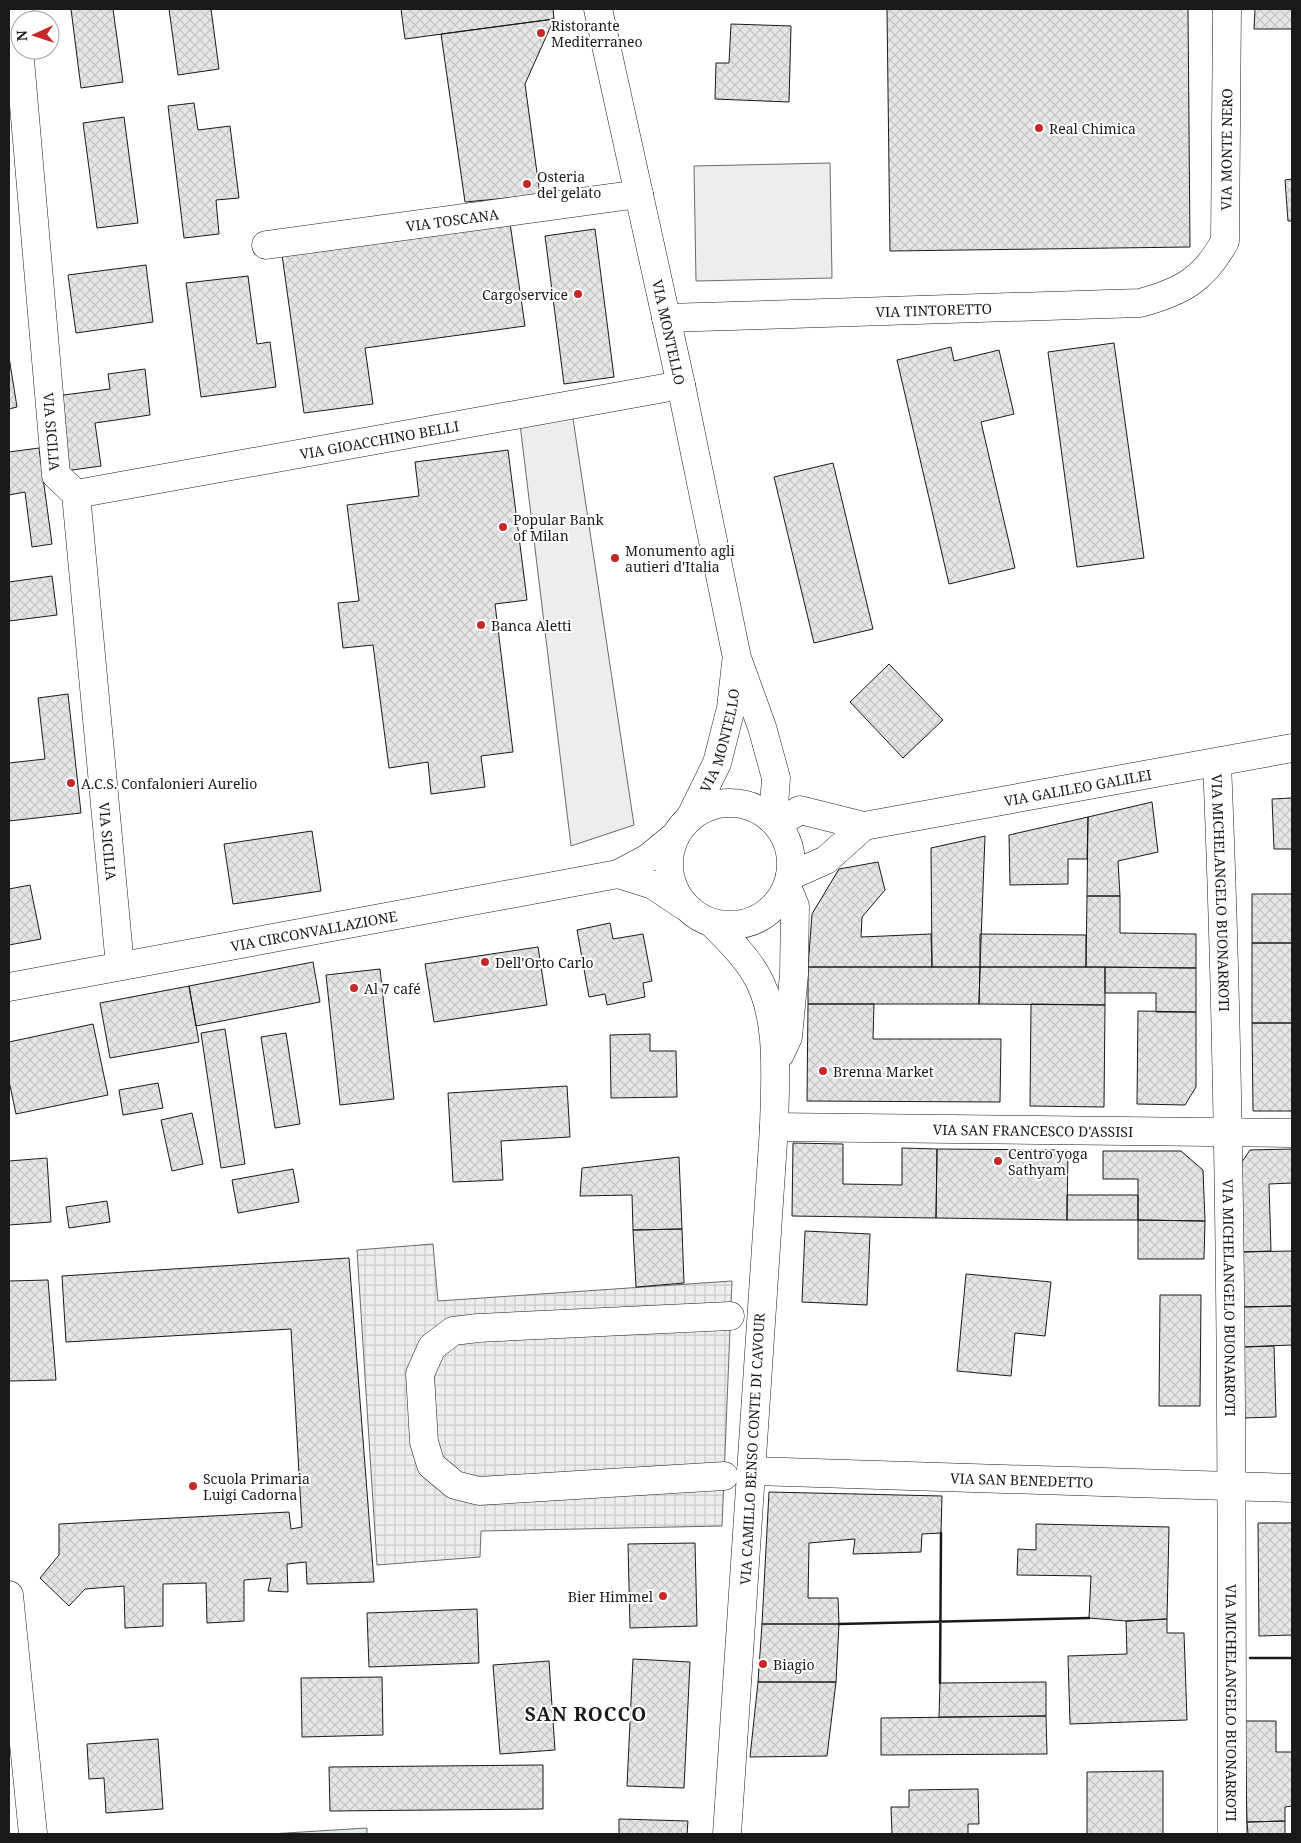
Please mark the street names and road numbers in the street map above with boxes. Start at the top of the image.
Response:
street label: VIA MONTE NERO [1216,88,1236,210]
street label: VIA TOSCANA [405,204,500,235]
street label: VIA MONTELLO [648,278,690,387]
street label: VIA TINTORETTO [875,298,992,321]
street label: VIA SICILIA [39,392,65,472]
street label: VIA GIOACCHINO BELLI [298,416,460,463]
street label: VIA MONTELLO [695,687,743,795]
street label: VIA GALILEO GALILEI [1002,764,1153,810]
street label: VIA MICHELANGELO BUONARROTI [1208,774,1235,1012]
street label: VIA SICILIA [95,801,121,881]
street label: VIA CIRCONVALLAZIONE [229,906,399,955]
street label: VIA SAN FRANCESCO D'ASSISI [933,1119,1133,1141]
street label: VIA MICHELANGELO BUONARROTI [1219,1179,1241,1417]
street label: VIA CAMILLO BENSO CONTE DI CAVOUR [735,1312,769,1585]
street label: VIA SAN BENEDETTO [950,1468,1094,1491]
street label: VIA MICHELANGELO BUONARROTI [1222,1584,1242,1822]

